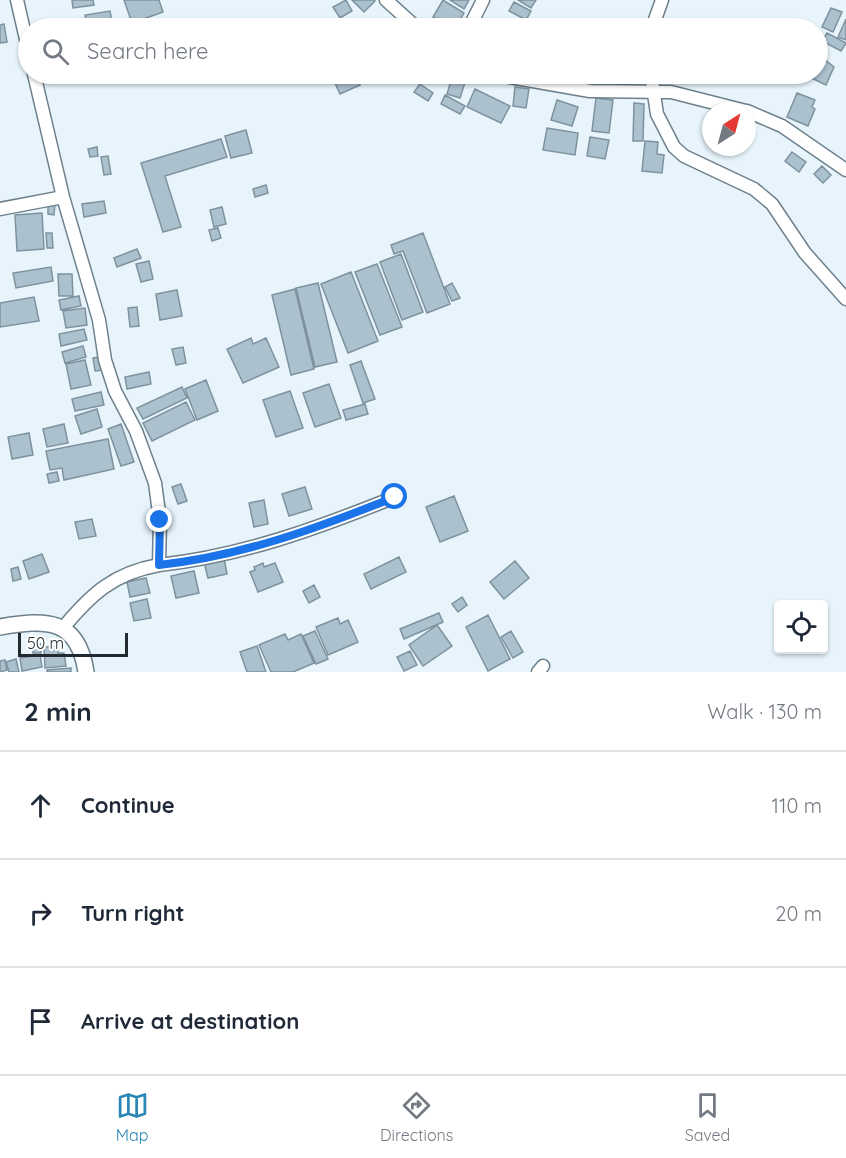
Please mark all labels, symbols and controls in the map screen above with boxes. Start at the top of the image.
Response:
search box [18,18,828,84]
icon: search [39,35,72,68]
text: Search here [87,37,208,65]
north arrow [702,102,756,156]
route start [381,483,407,509]
route end [146,506,172,532]
map controls [774,600,828,654]
button: locate [774,600,828,654]
scale bar [18,630,128,658]
text: 50 m [27,633,64,653]
text: 2 min [24,695,92,728]
text: Walk · 130 m [707,699,822,724]
icon: ahead [24,789,57,822]
text: Continue [81,791,175,819]
text: 110 m [772,793,822,818]
icon: right [24,897,57,930]
text: Turn right [81,899,185,927]
text: 20 m [775,901,822,926]
icon: arrive [24,1005,57,1038]
text: Arrive at destination [81,1007,299,1035]
tab: Map [116,1089,149,1145]
tab: Directions [380,1089,453,1145]
tab: Saved [685,1089,730,1145]

